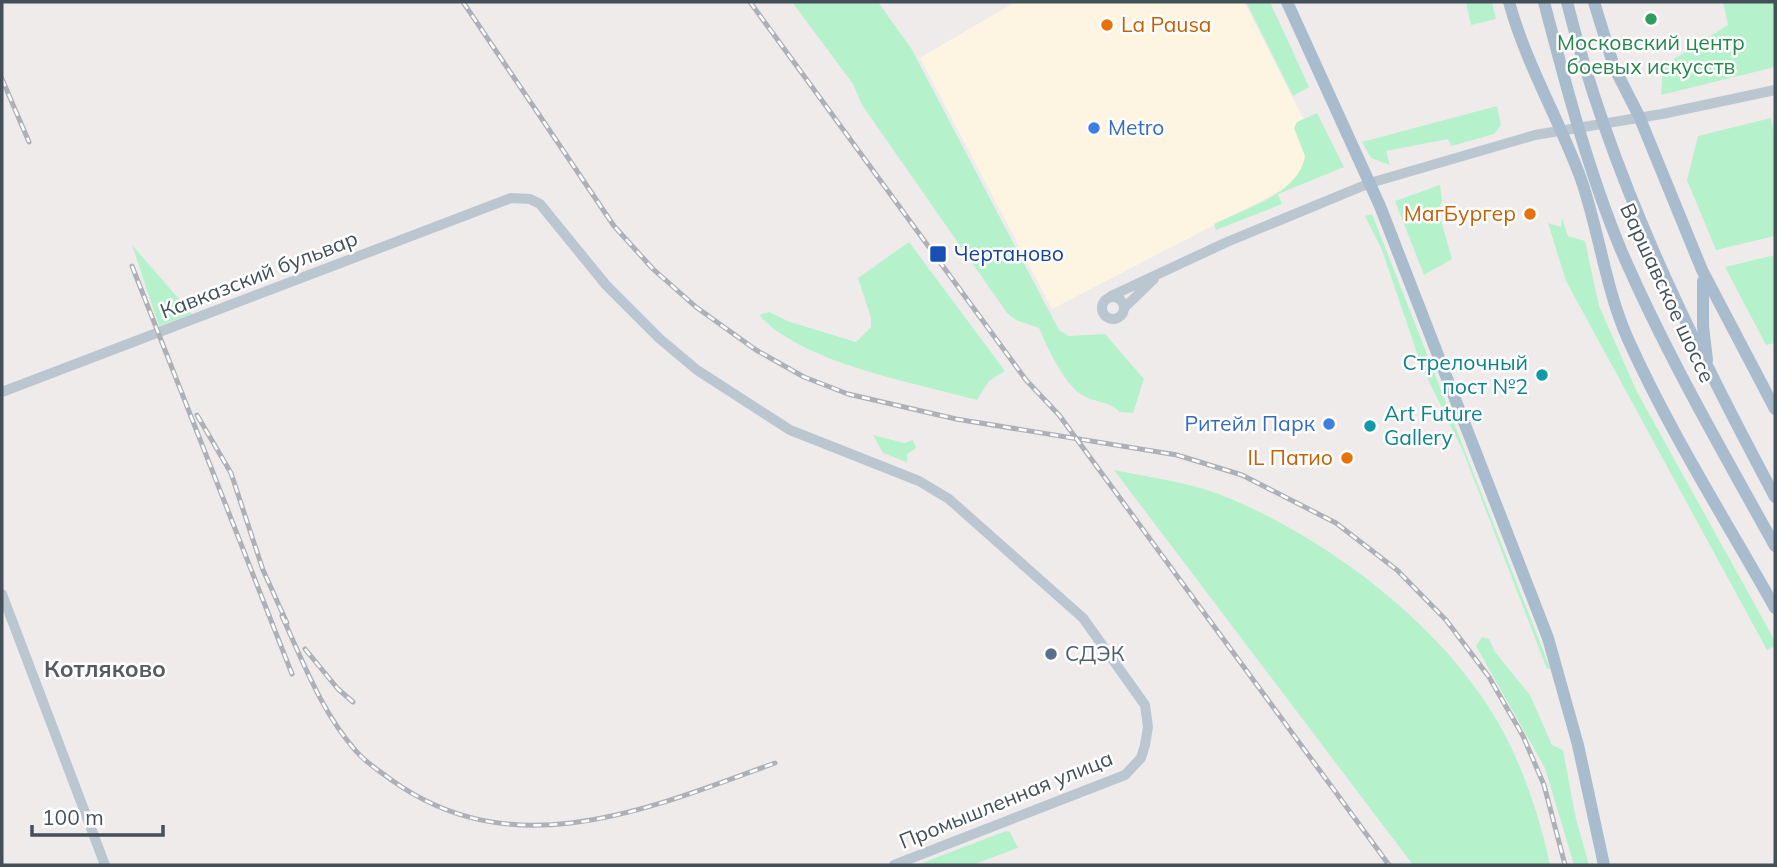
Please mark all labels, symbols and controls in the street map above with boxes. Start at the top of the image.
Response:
place label: La Pausa [1121,11,1211,37]
marker: Московский центр боевых искусств [1643,11,1659,27]
marker: La Pausa [1099,17,1115,33]
place label: Московский центр боевых искусств [1557,29,1745,79]
place label: Metro [1108,114,1164,140]
marker: Metro [1086,120,1102,136]
street label: Варшавское шоссе [1615,199,1721,386]
place label: МагБургер [1404,200,1516,226]
marker: МагБургер [1522,206,1538,222]
street label: Кавказский бульвар [156,224,361,324]
place label: Чертаново [954,240,1064,266]
marker: Чертаново [928,244,948,264]
place label: Стрелочный пост №2 [1403,349,1528,399]
marker: Стрелочный пост №2 [1534,367,1550,383]
place label: Art Future Gallery [1384,400,1483,450]
place label: Ритейл Парк [1185,410,1316,436]
marker: Ритейл Парк [1321,416,1337,432]
marker: Art Future Gallery [1362,418,1378,434]
place label: IL Патио [1248,444,1333,470]
marker: IL Патио [1339,450,1355,466]
place label: СДЭК [1065,640,1125,666]
marker: СДЭК [1043,646,1059,662]
district label: Котляково [44,654,166,683]
street label: Промышленная улица [895,744,1116,854]
scale bar [32,794,163,838]
text: 100 m [42,804,104,830]

